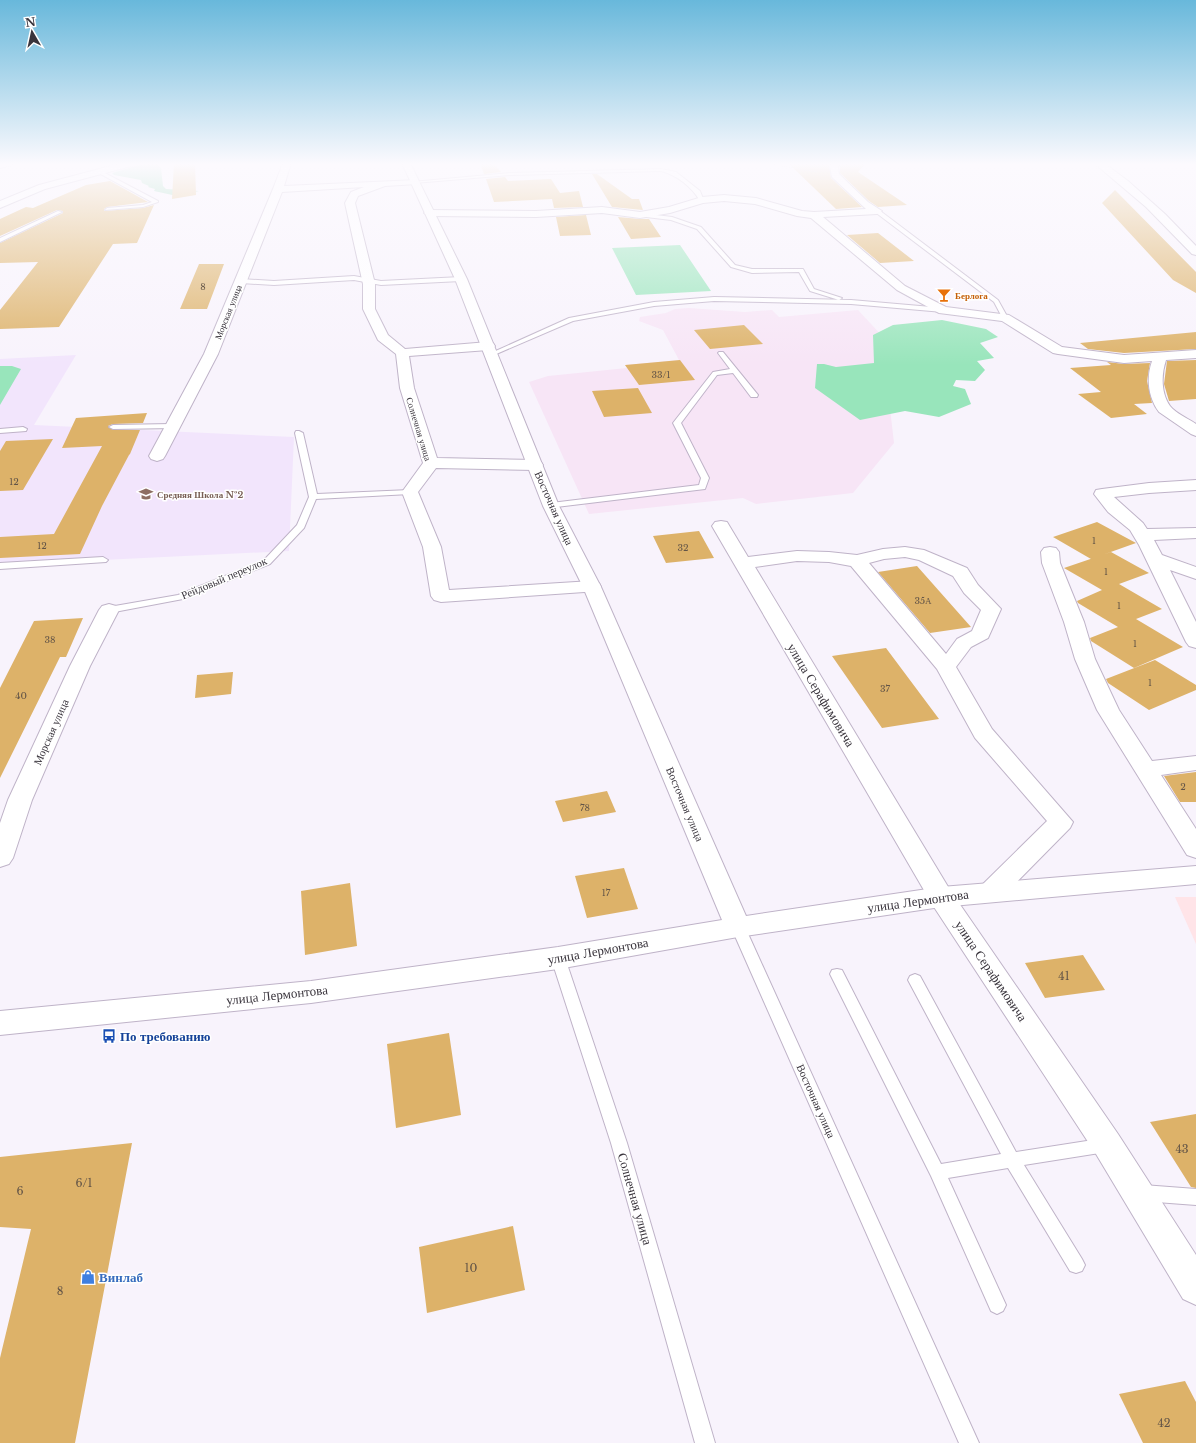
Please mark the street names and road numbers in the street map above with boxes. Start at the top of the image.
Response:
street label: Морская улица [212,283,244,341]
street label: Солнечная улица [404,396,434,462]
street label: Восточная улица [531,469,577,547]
street label: Рейдовый переулок [179,553,270,602]
street label: улица Серафимовича [783,640,859,750]
street label: Морская улица [30,697,72,767]
street label: Восточная улица [663,765,707,843]
street label: улица Лермонтова [866,885,970,917]
street label: улица Серафимовича [951,917,1031,1025]
street label: улица Лермонтова [546,934,650,968]
street label: улица Лермонтова [225,981,329,1009]
street label: Восточная улица [793,1062,839,1140]
street label: Солнечная улица [614,1151,656,1247]

